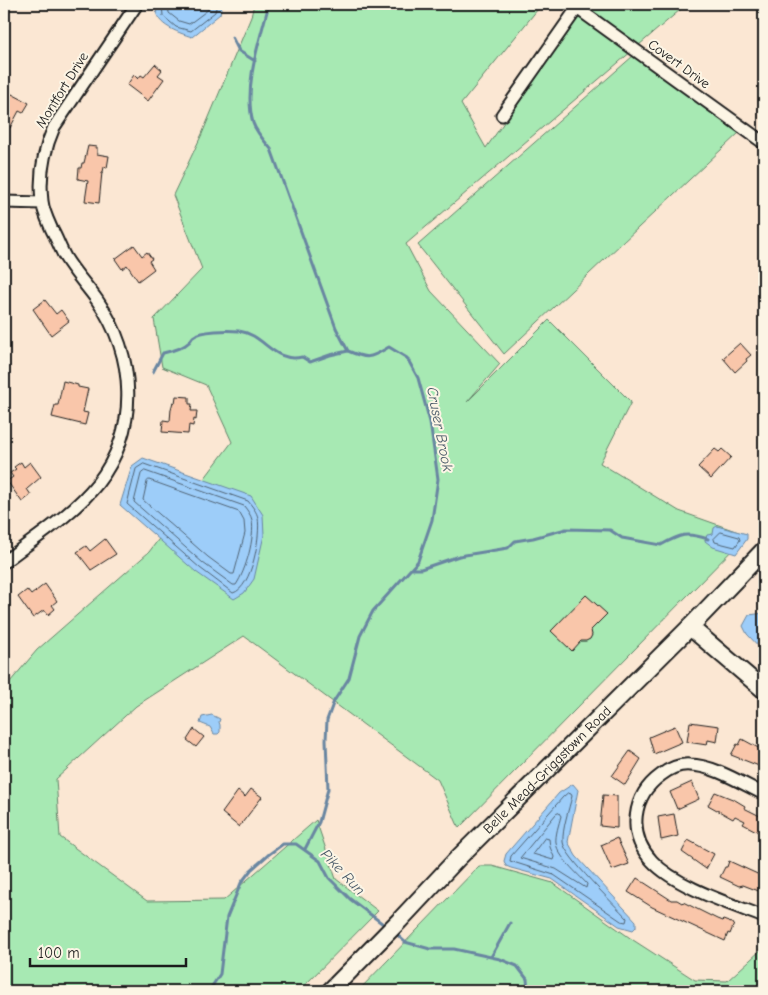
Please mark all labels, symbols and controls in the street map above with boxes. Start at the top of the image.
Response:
street label: Covert Drive [645,36,713,92]
street label: Montfort Drive [32,49,92,131]
water label: Cruser Brook [423,385,457,473]
street label: Belle Mead-Griggstown Road [479,702,615,837]
water label: Pike Run [317,845,369,899]
scale bar [30,935,186,967]
text: 100 m [38,944,80,962]

